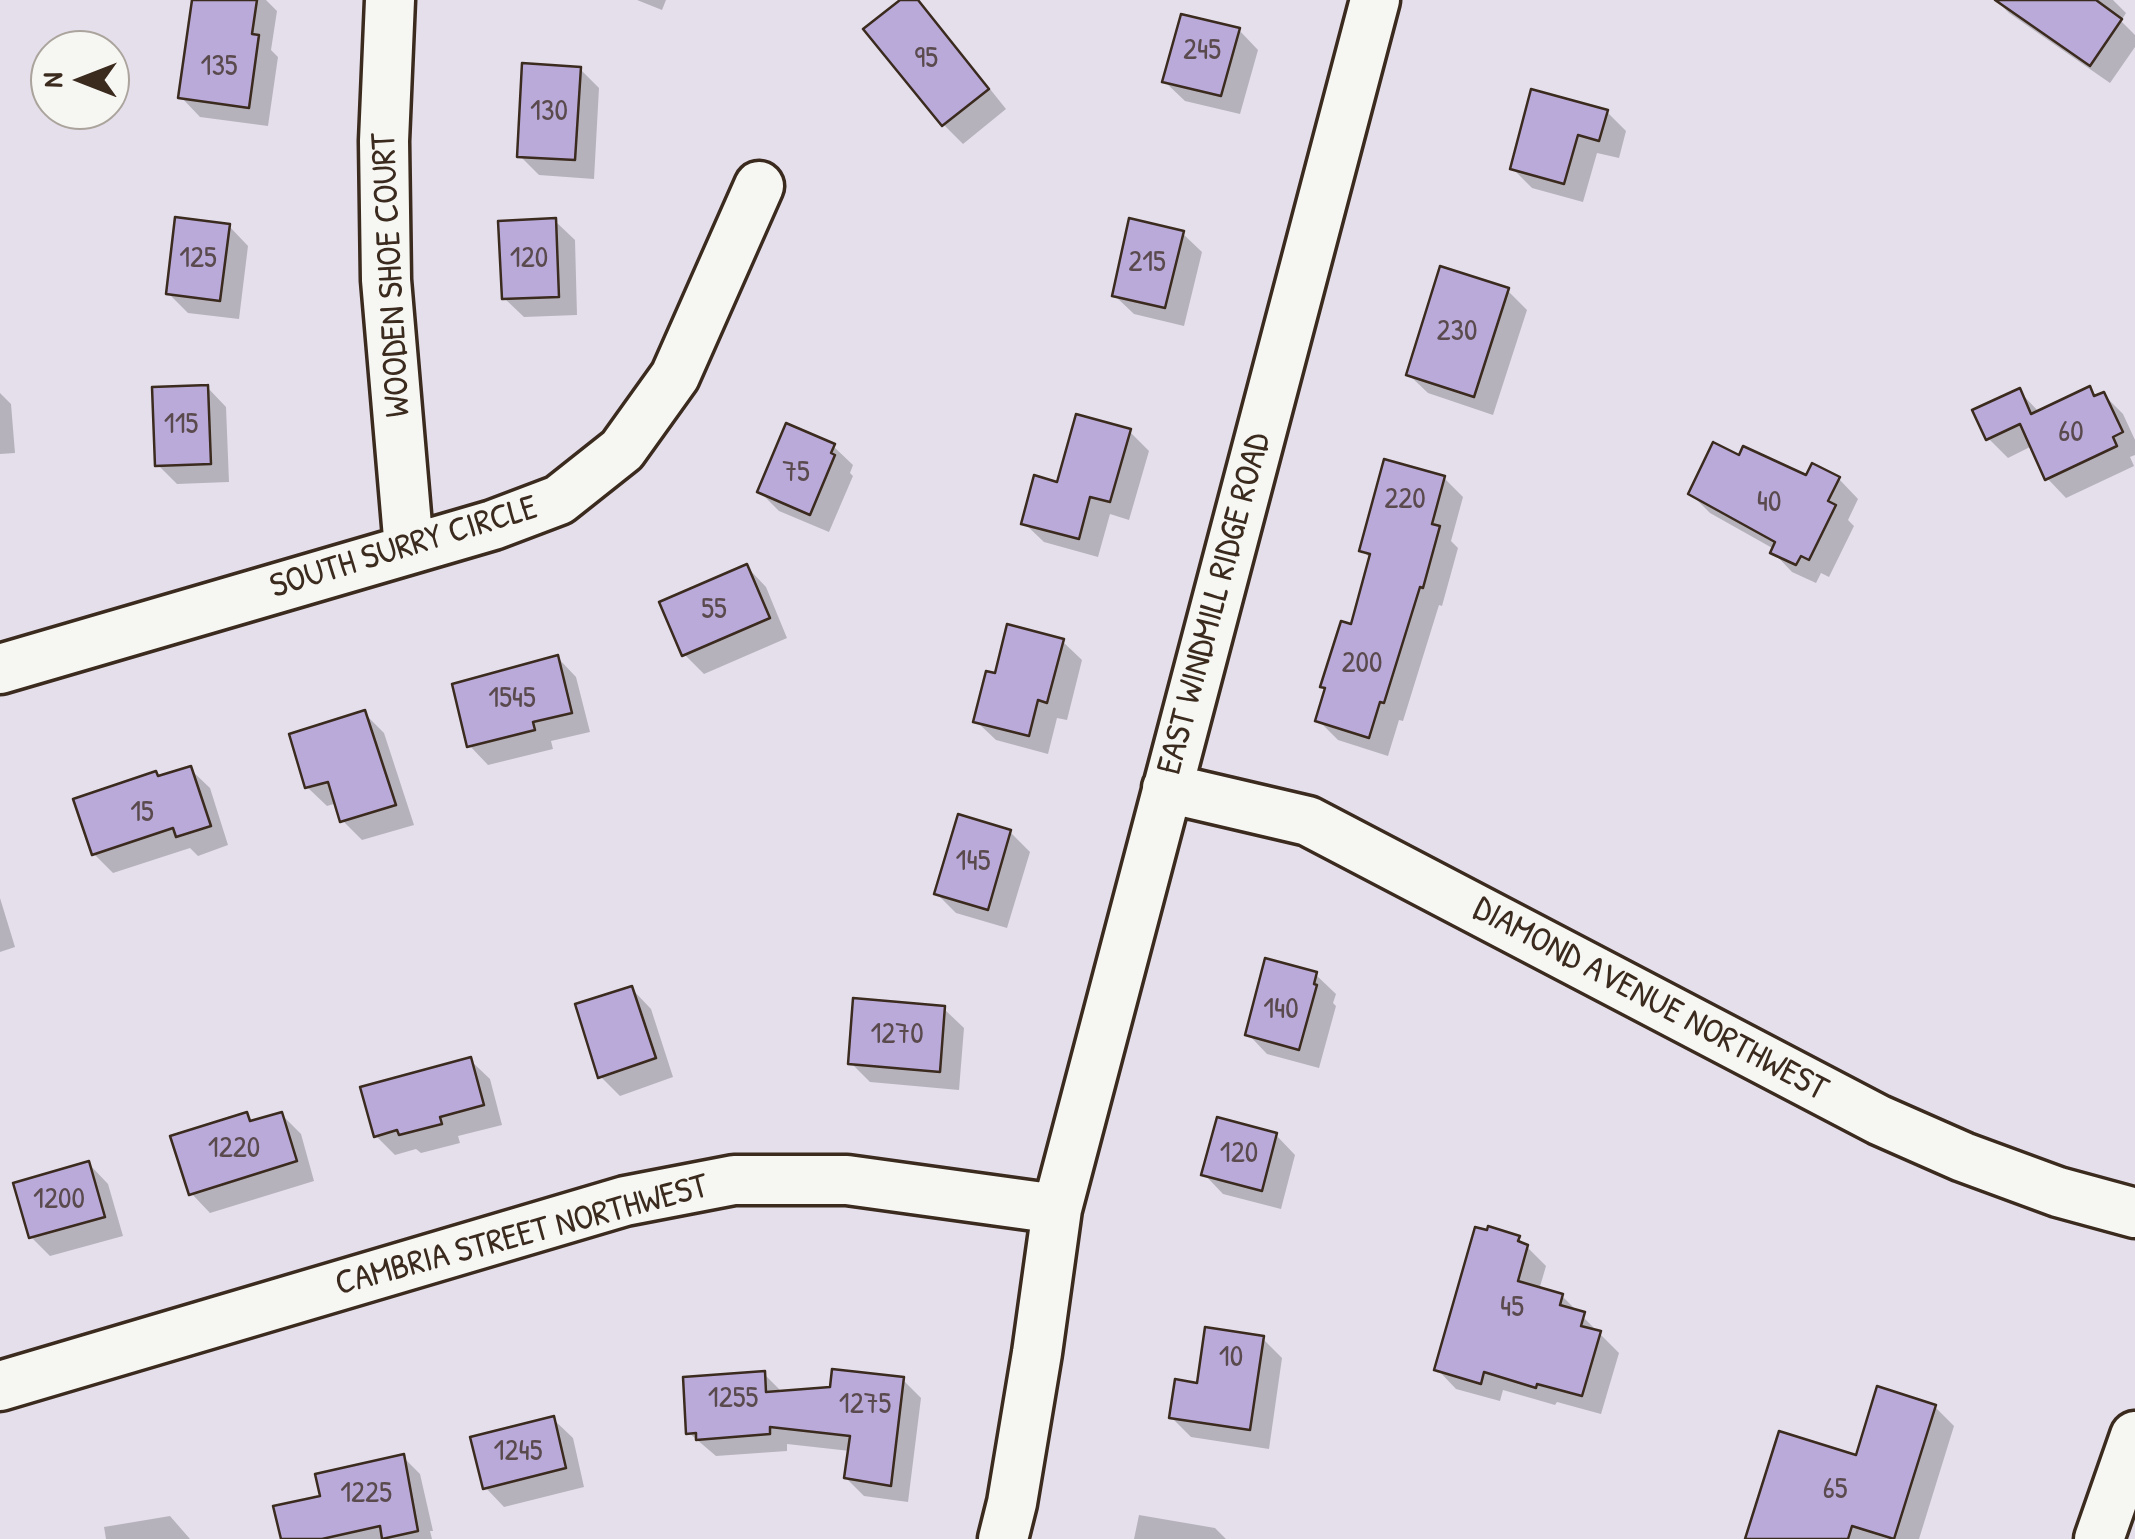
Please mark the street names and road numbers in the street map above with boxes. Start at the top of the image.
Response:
street label: WOODEN SHOE COURT [364,132,420,418]
street label: EAST WINDMILL RIDGE ROAD [1149,429,1281,779]
street label: SOUTH SURRY CIRCLE [265,487,543,609]
street label: DIAMOND AVENUE NORTHWEST [1466,889,1834,1111]
street label: CAMBRIA STREET NORTHWEST [331,1166,713,1306]

